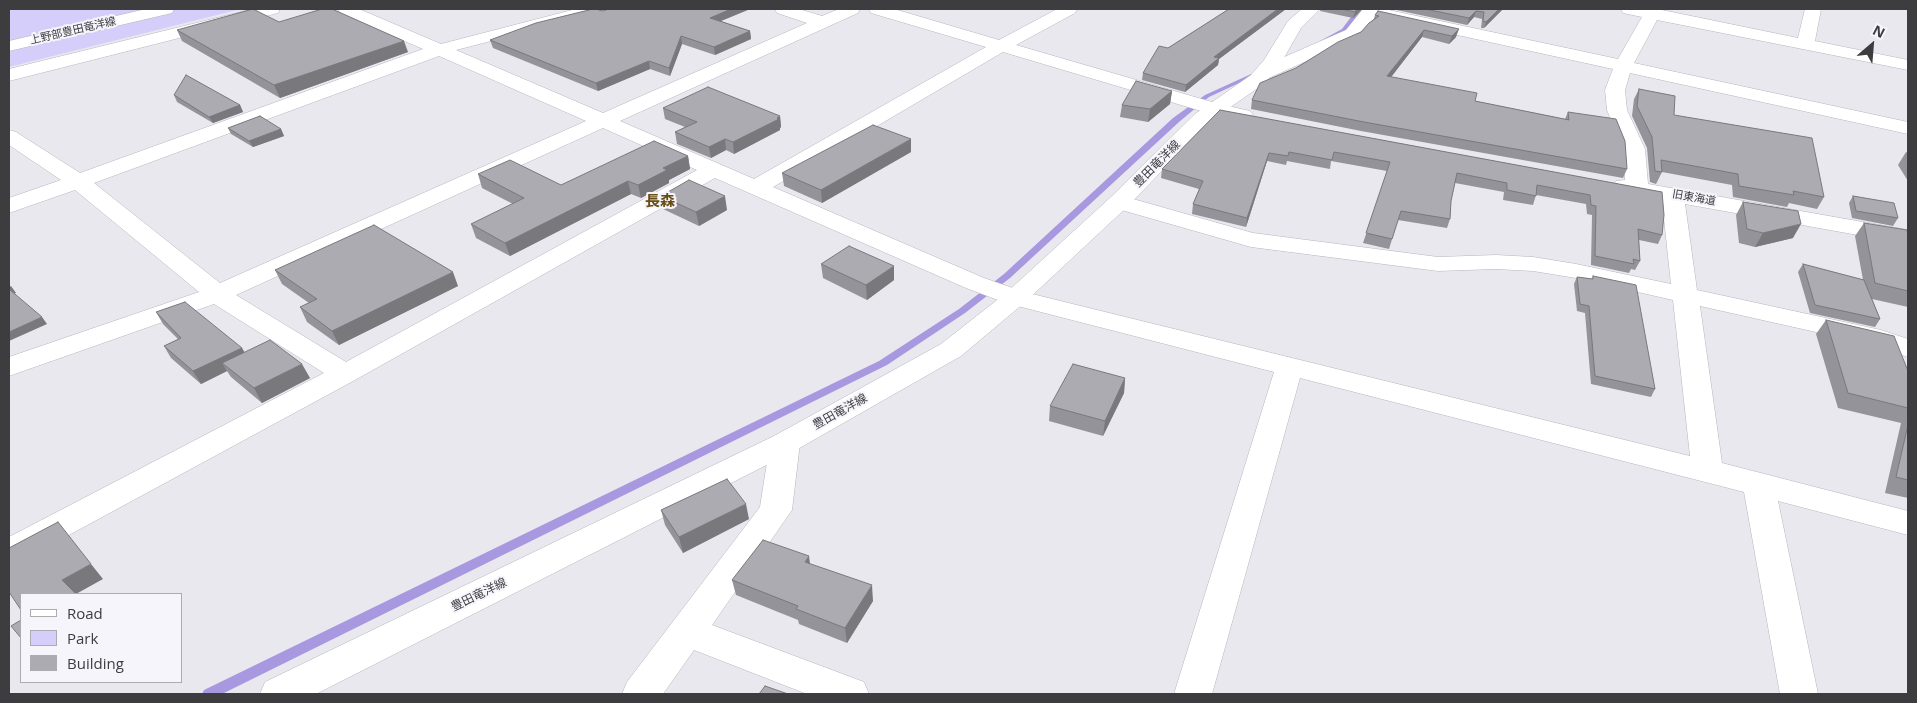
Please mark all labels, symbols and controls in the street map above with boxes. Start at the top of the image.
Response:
street label: 上野部豊田竜洋線 [29,15,117,47]
north arrow [1847,20,1897,70]
text: N [1870,20,1888,42]
street label: 豊田竜洋線 [1131,138,1183,190]
street label: 旧東海道 [1671,188,1717,208]
district label: 長森 [645,193,675,211]
street label: 豊田竜洋線 [810,391,870,433]
street label: 豊田竜洋線 [449,575,509,615]
legend [20,593,182,683]
text: Road [67,603,103,623]
text: Park [67,628,98,648]
text: Building [67,653,124,673]

